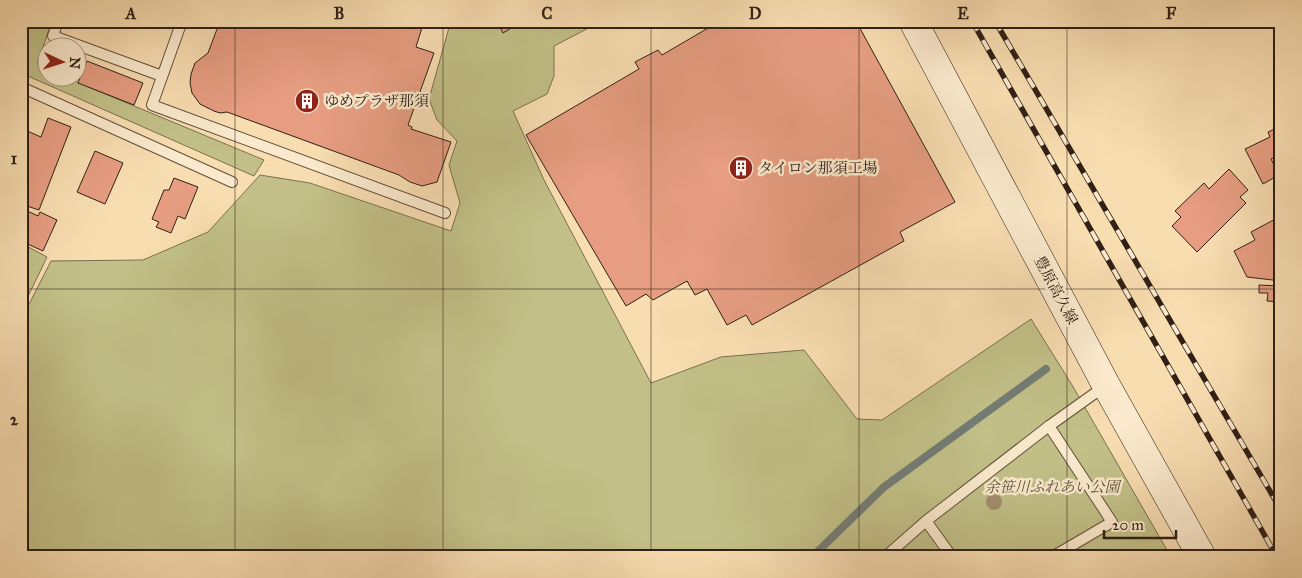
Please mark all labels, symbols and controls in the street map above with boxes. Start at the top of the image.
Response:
text: A [125,4,137,23]
text: B [334,4,344,23]
text: C [542,4,553,23]
text: D [749,4,762,23]
text: E [957,4,969,23]
text: F [1166,4,1177,23]
north arrow [38,38,88,88]
text: N [66,56,83,70]
building icon: ゆめプラザ那須 [294,88,320,114]
place label: ゆめプラザ那須 [324,92,429,110]
text: 1 [11,149,18,168]
building icon: タイロン那須工場 [728,155,754,181]
place label: タイロン那須工場 [758,159,878,177]
street label: 豊原高久線 [1030,253,1082,327]
text: 2 [10,410,19,429]
park label: 余笹川ふれあい公園 [984,478,1122,496]
scale bar [1104,508,1177,540]
text: 20 m [1112,516,1144,534]

